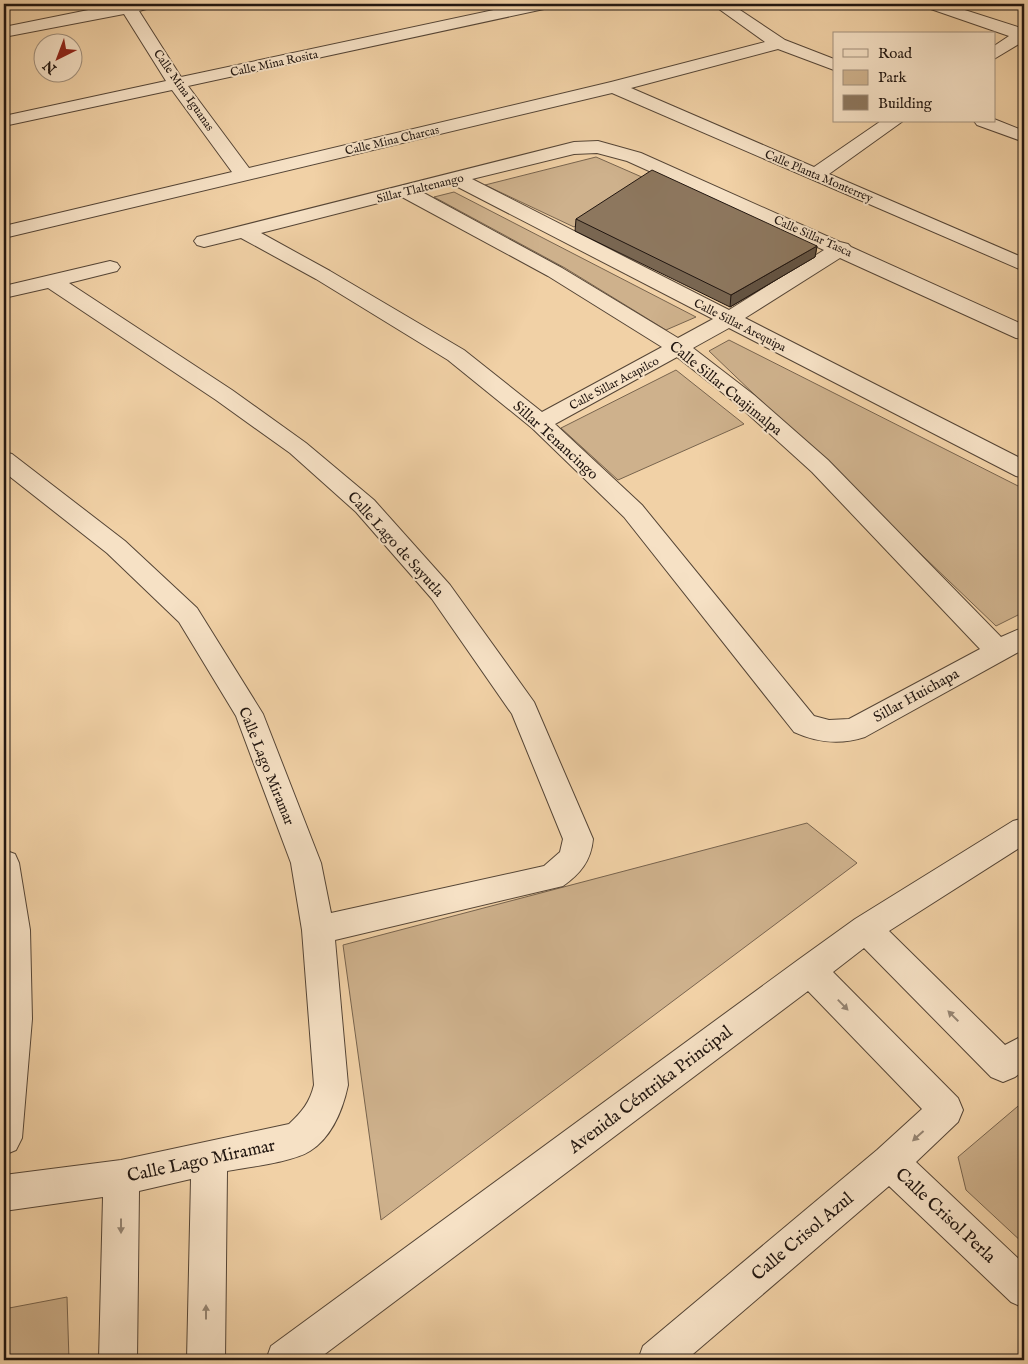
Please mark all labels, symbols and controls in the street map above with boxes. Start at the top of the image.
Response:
north arrow [32,32,82,82]
legend [833,32,996,122]
text: Road [878,44,913,63]
street label: Calle Mina Iguanas [150,47,217,134]
street label: Calle Mina Rosita [229,47,320,80]
text: N [39,56,61,78]
text: Park [878,68,908,87]
text: Building [878,94,933,113]
street label: Calle Mina Charcas [344,122,441,159]
street label: Calle Planta Monterrey [763,147,875,206]
street label: Sillar Tlaltenango [375,170,466,207]
street label: Calle Sillar Tasca [771,212,855,261]
street label: Calle Sillar Arequipa [691,296,789,356]
street label: Calle Sillar Cuajimalpa [665,337,786,440]
street label: Calle Sillar Acapilco [567,353,663,414]
street label: Sillar Tenancingo [509,397,602,484]
street label: Calle Lago de Sayutla [343,488,448,601]
street label: Sillar Huichapa [870,664,963,727]
street label: Calle Lago Miramar [234,704,299,829]
one-way arrow [837,999,849,1011]
one-way arrow [947,1010,959,1022]
street label: Avenida Céntrika Principal [563,1021,738,1160]
one-way arrow [913,1130,925,1142]
street label: Calle Lago Miramar [125,1134,278,1188]
street label: Calle Crisol Perla [890,1164,1000,1269]
street label: Calle Crisol Azul [747,1188,859,1287]
one-way arrow [117,1218,125,1234]
one-way arrow [202,1303,210,1319]

